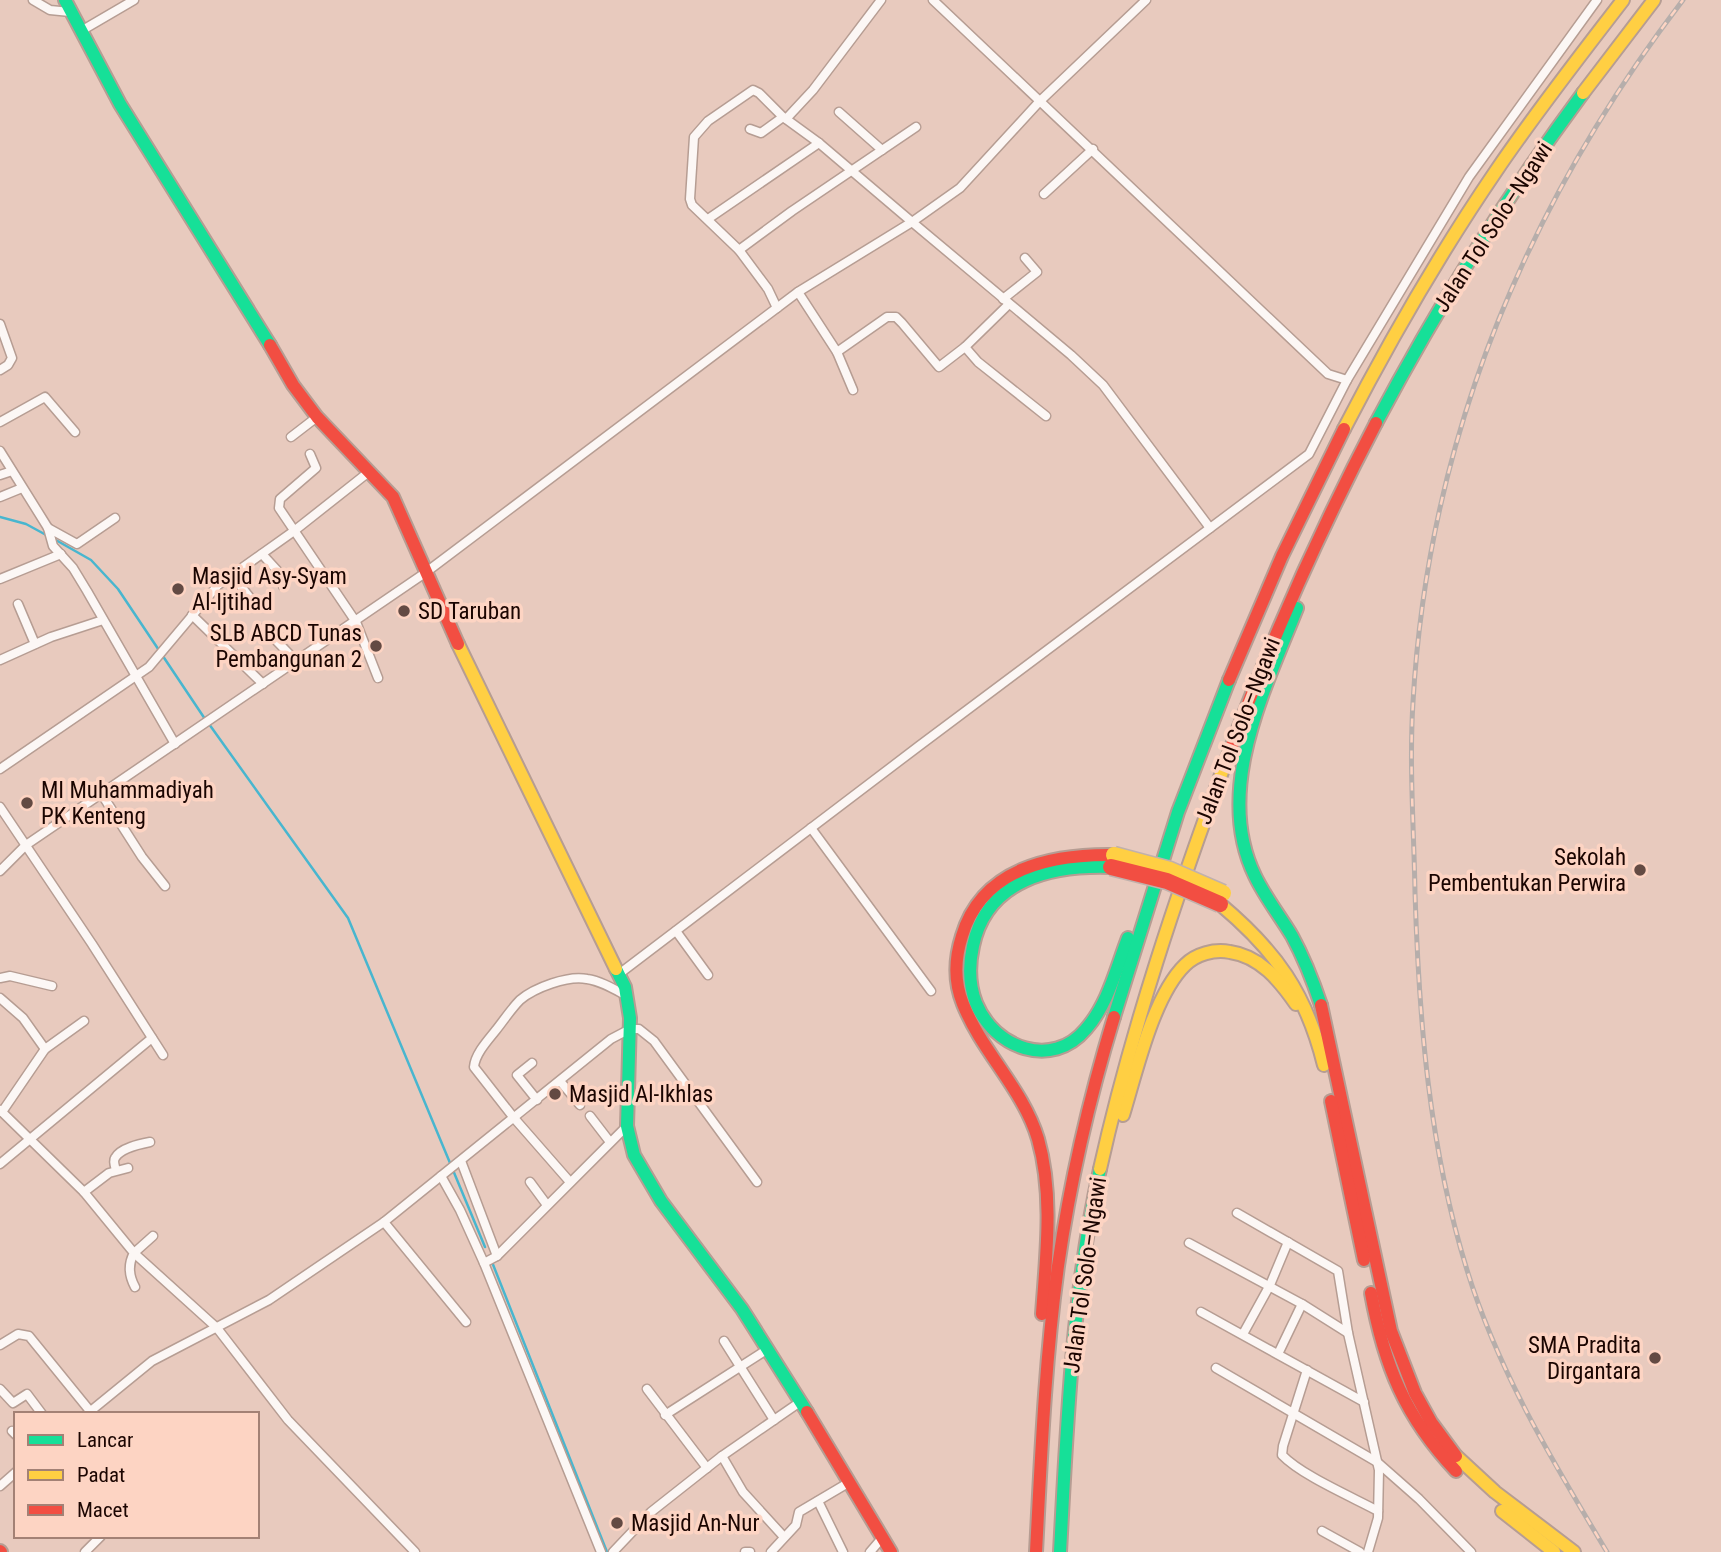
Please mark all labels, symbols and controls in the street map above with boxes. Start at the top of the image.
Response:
street label: Jalan Tol Solo–Ngawi [1428,137,1558,317]
place label: Masjid Asy-Syam Al-Ijtihad [192,563,347,616]
marker: Masjid Asy-Syam Al-Ijtihad [170,581,186,597]
place label: SD Taruban [418,598,521,625]
marker: SD Taruban [396,603,412,619]
place label: SLB ABCD Tunas Pembangunan 2 [210,620,362,673]
street label: Jalan Tol Solo–Ngawi [1190,634,1286,828]
marker: SLB ABCD Tunas Pembangunan 2 [368,638,384,654]
place label: MI Muhammadiyah PK Kenteng [41,777,214,830]
marker: MI Muhammadiyah PK Kenteng [19,795,35,811]
place label: Sekolah Pembentukan Perwira [1428,844,1626,897]
marker: Sekolah Pembentukan Perwira [1632,862,1648,878]
place label: Masjid Al-Ikhlas [569,1081,713,1108]
marker: Masjid Al-Ikhlas [547,1086,563,1102]
street label: Jalan Tol Solo–Ngawi [1058,1175,1112,1375]
place label: SMA Pradita Dirgantara [1528,1332,1641,1385]
marker: SMA Pradita Dirgantara [1647,1350,1663,1366]
legend [14,1412,259,1538]
text: Lancar [77,1428,133,1452]
text: Padat [77,1463,125,1487]
text: Macet [77,1498,129,1522]
place label: Masjid An-Nur [631,1510,760,1537]
marker: Masjid An-Nur [609,1515,625,1531]

